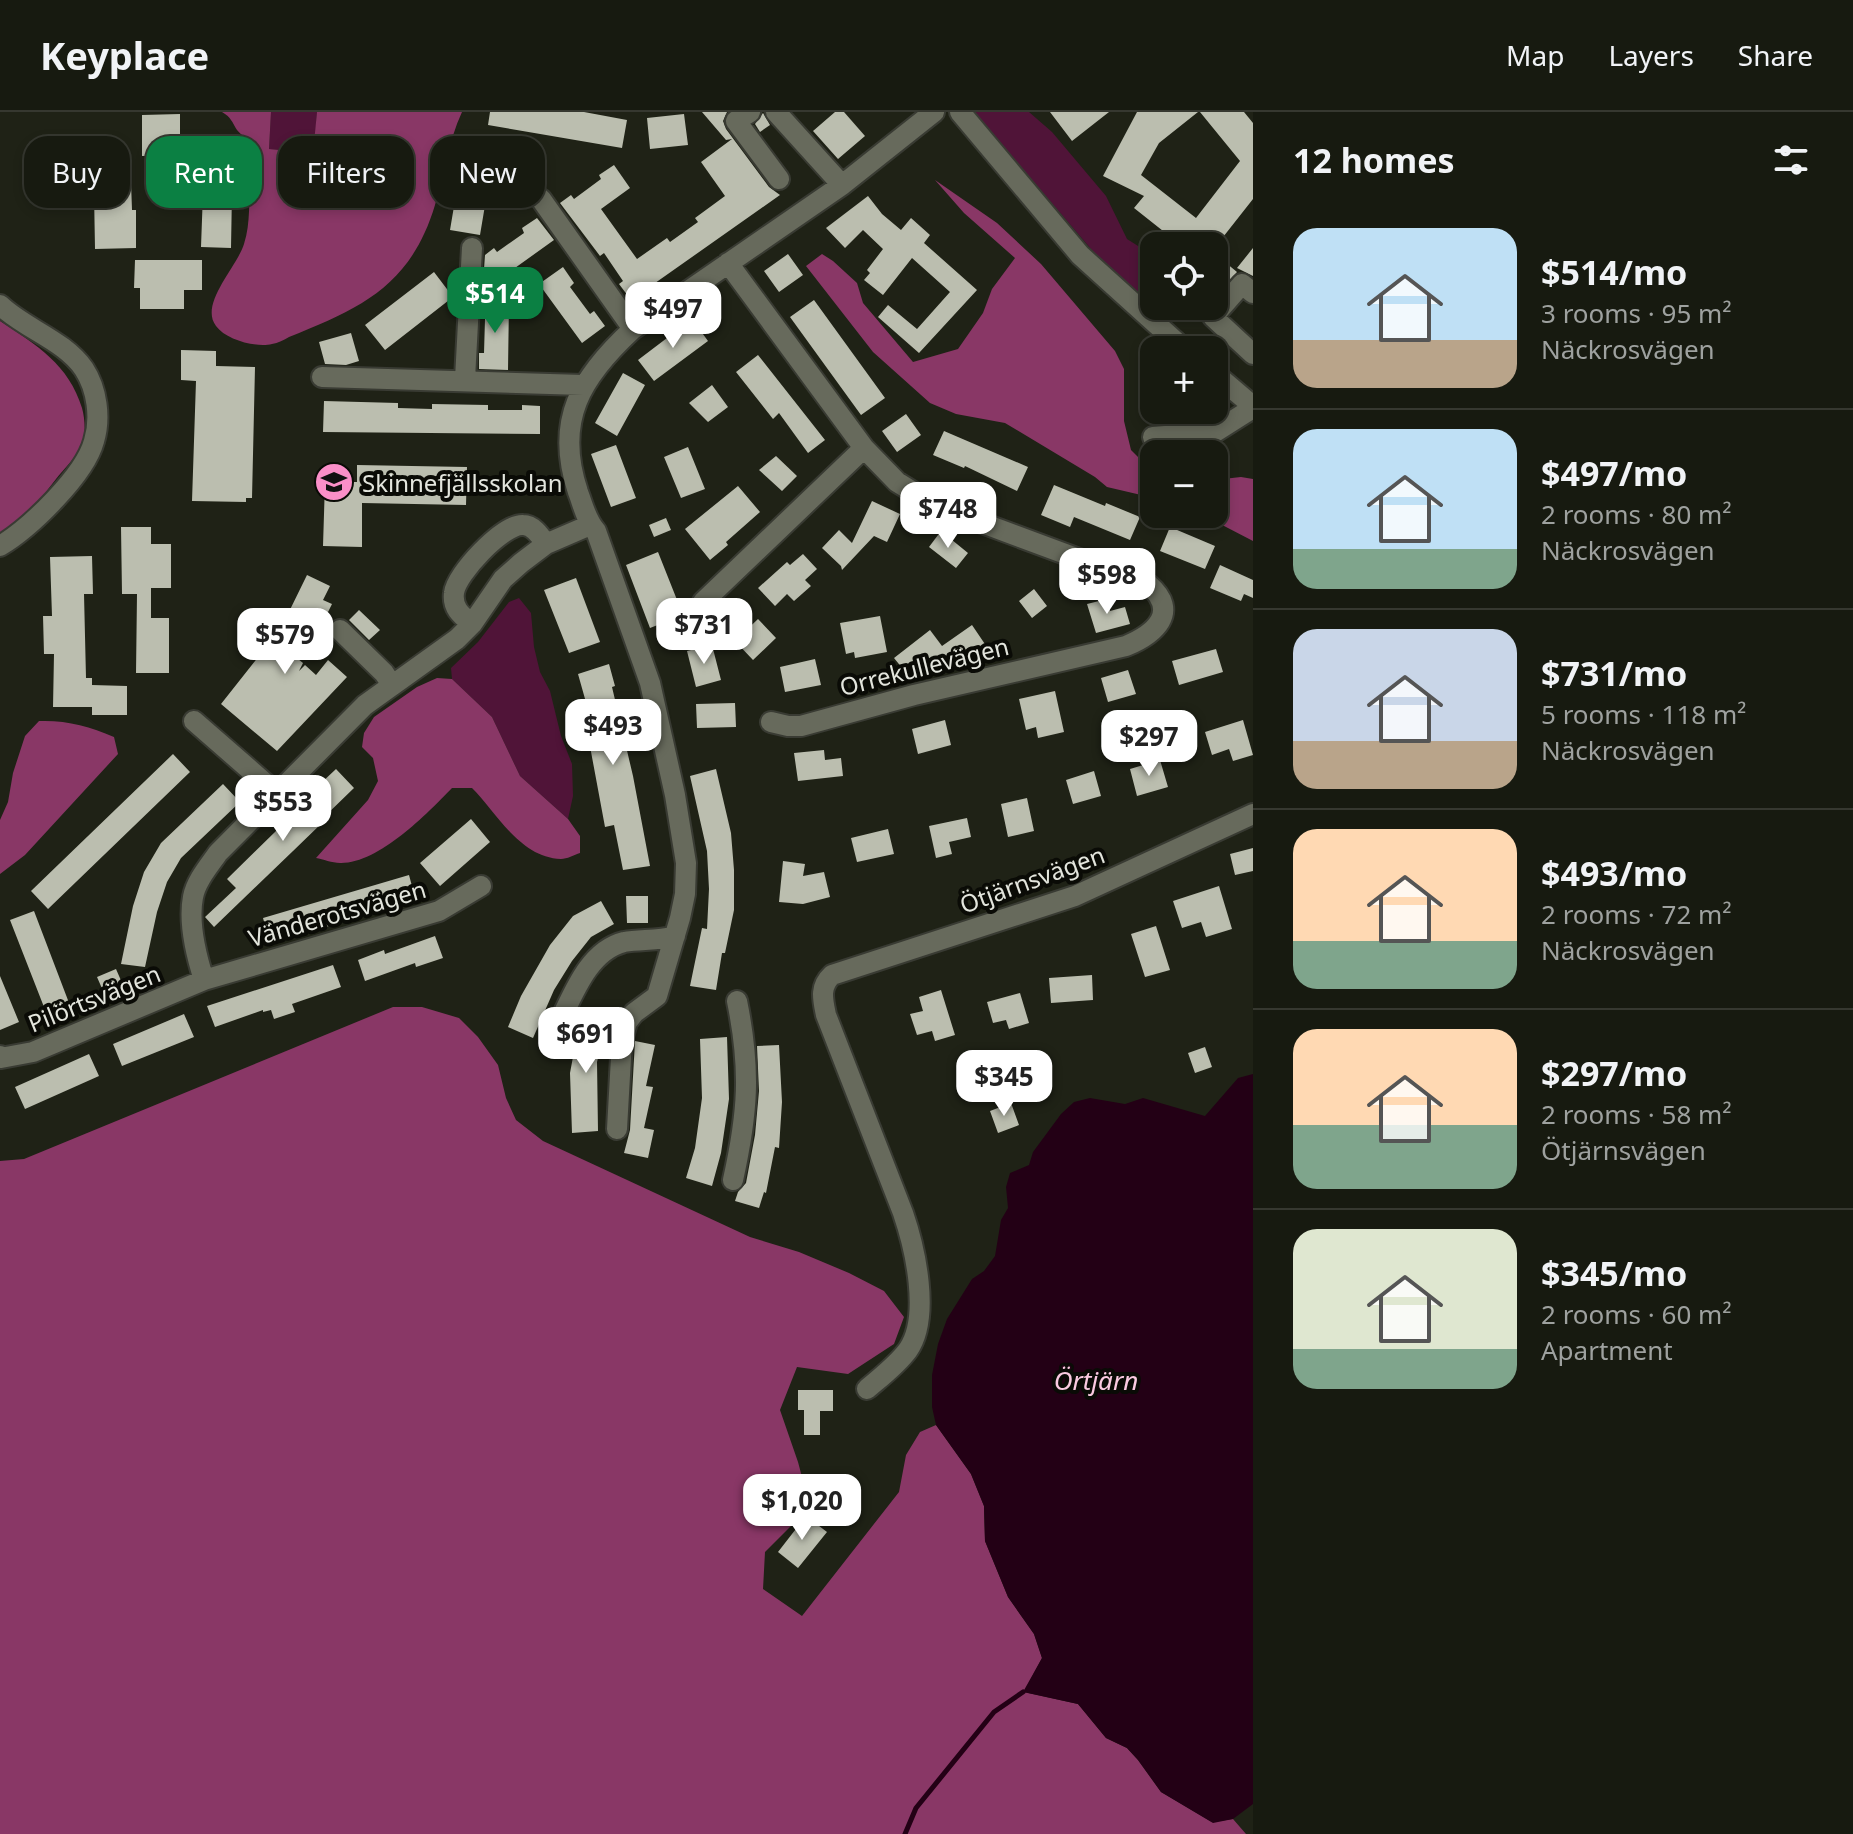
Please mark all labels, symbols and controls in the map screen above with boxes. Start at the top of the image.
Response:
text: Keyplace [40,29,209,81]
text: Map [1506,36,1564,74]
text: Layers [1608,36,1694,74]
text: Share [1738,36,1813,74]
chip: Buy [24,136,130,208]
chip: Rent [146,136,262,208]
chip: Filters [278,136,414,208]
chip: New [430,136,545,208]
text: 12 homes [1293,137,1455,183]
icon: filters [1769,138,1813,182]
map controls [1140,232,1228,528]
button: locate [1140,232,1228,320]
text: $514/mo [1541,249,1687,295]
icon: home [1357,260,1453,356]
pin: $514 [448,267,542,335]
text: $514 [465,275,525,311]
pin: $497 [626,282,720,350]
text: $497 [643,290,703,326]
text: 3 rooms · 95 m² [1541,295,1731,331]
text: Näckrosvägen [1541,331,1715,367]
button: + [1140,336,1228,424]
button: − [1140,440,1228,528]
text: $497/mo [1541,450,1687,496]
school or university icon: Skinnefjällsskolan [313,461,355,503]
icon: home [1357,461,1453,557]
place label: Skinnefjällsskolan [362,466,563,499]
pin: $748 [901,482,995,550]
text: $748 [918,490,978,526]
text: 2 rooms · 80 m² [1541,496,1731,532]
text: Näckrosvägen [1541,532,1715,568]
pin: $598 [1060,548,1154,616]
text: $598 [1077,556,1137,592]
pin: $731 [657,598,751,666]
text: $731 [674,606,734,642]
pin: $579 [238,608,332,676]
text: $579 [255,616,315,652]
street label: Orrekullevägen [836,629,1012,703]
text: $731/mo [1541,650,1687,696]
icon: home [1357,661,1453,757]
text: 5 rooms · 118 m² [1541,696,1746,732]
pin: $493 [566,699,660,767]
text: $493 [583,707,643,743]
pin: $297 [1102,710,1196,778]
text: $297 [1119,718,1179,754]
text: Näckrosvägen [1541,732,1715,768]
pin: $553 [236,775,330,843]
text: $553 [253,783,313,819]
street label: Ötjärnsvägen [955,837,1109,921]
text: $493/mo [1541,850,1687,896]
icon: home [1357,861,1453,957]
street label: Vänderotsvägen [244,872,430,954]
text: 2 rooms · 72 m² [1541,896,1731,932]
text: Näckrosvägen [1541,932,1715,968]
street label: Pilörtsvägen [23,956,165,1040]
pin: $691 [539,1007,633,1075]
text: $691 [556,1015,616,1051]
pin: $345 [957,1050,1051,1118]
text: $297/mo [1541,1050,1687,1096]
text: $345 [974,1058,1034,1094]
icon: home [1357,1061,1453,1157]
text: 2 rooms · 58 m² [1541,1096,1731,1132]
text: Ötjärnsvägen [1541,1132,1706,1168]
text: $345/mo [1541,1250,1687,1296]
icon: home [1357,1261,1453,1357]
text: 2 rooms · 60 m² [1541,1296,1731,1332]
text: Apartment [1541,1332,1673,1368]
water label: Örtjärn [1054,1362,1138,1398]
pin: $1,020 [737,1474,867,1542]
text: $1,020 [761,1482,843,1518]

